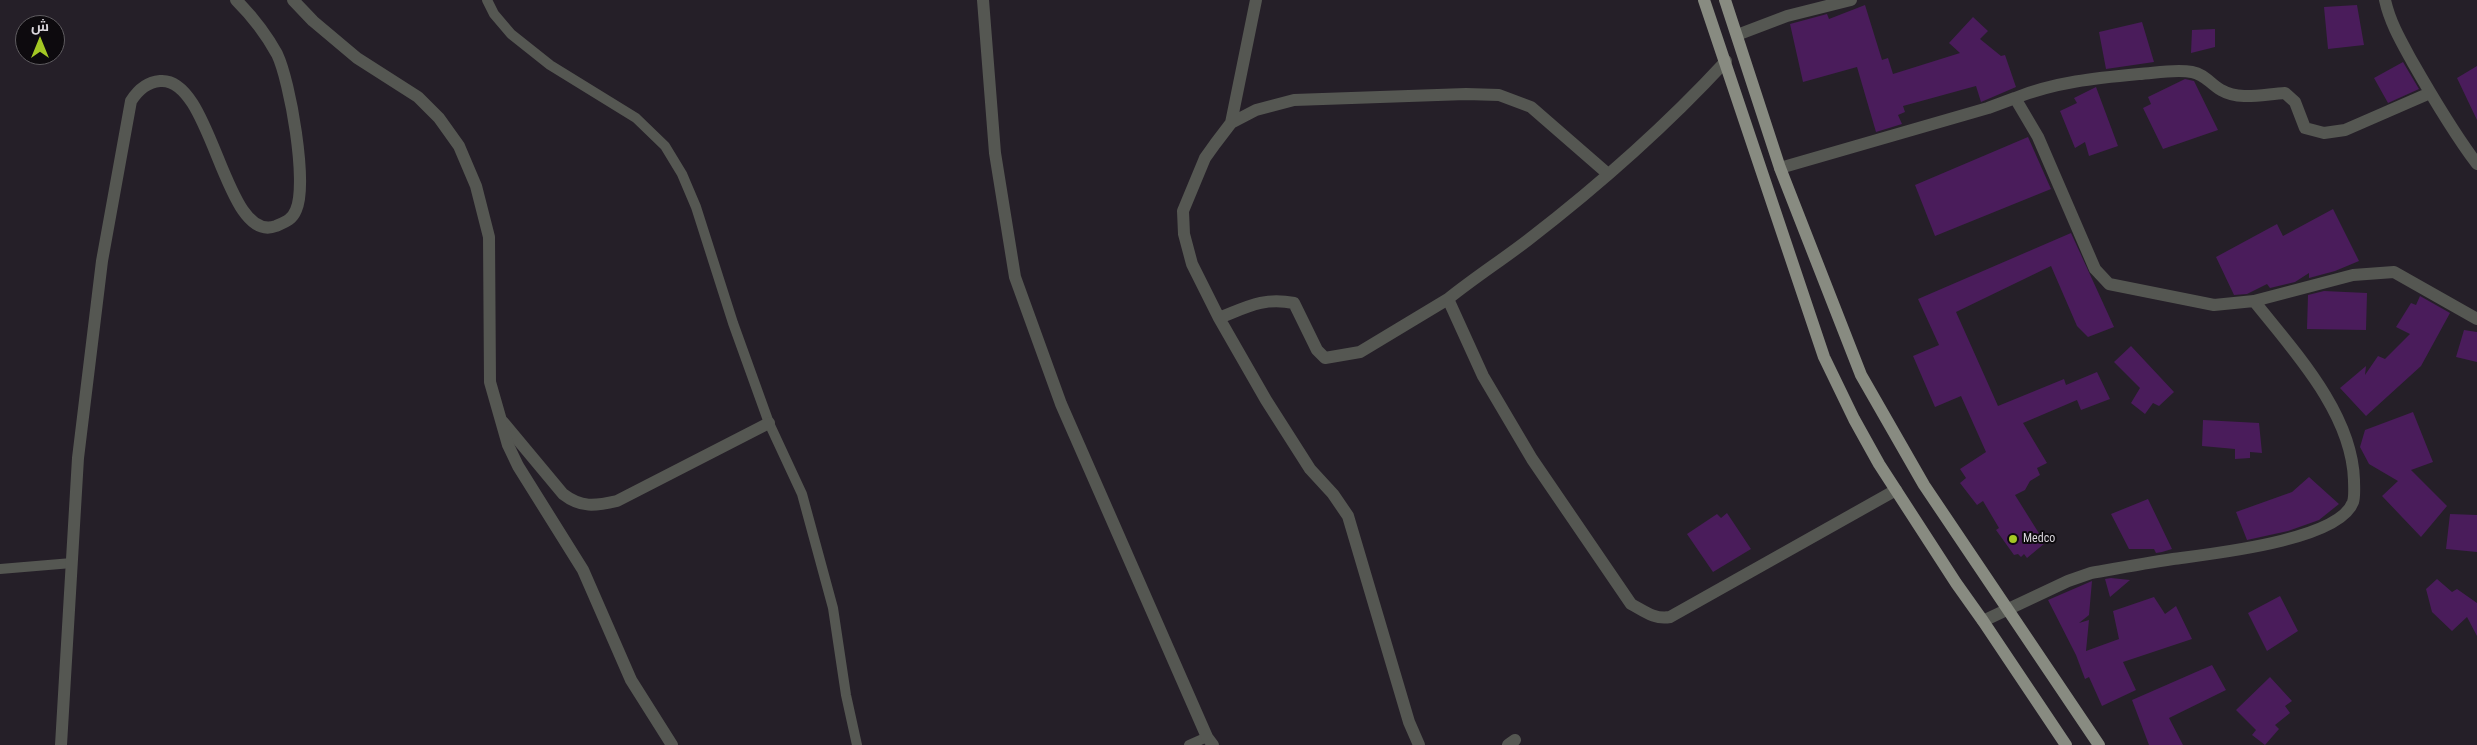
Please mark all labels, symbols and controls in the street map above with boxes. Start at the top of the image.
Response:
north arrow [15,15,65,65]
text: ش [31,18,49,34]
place label: Medco [2023,532,2055,546]
marker: Medco [2007,533,2019,545]

